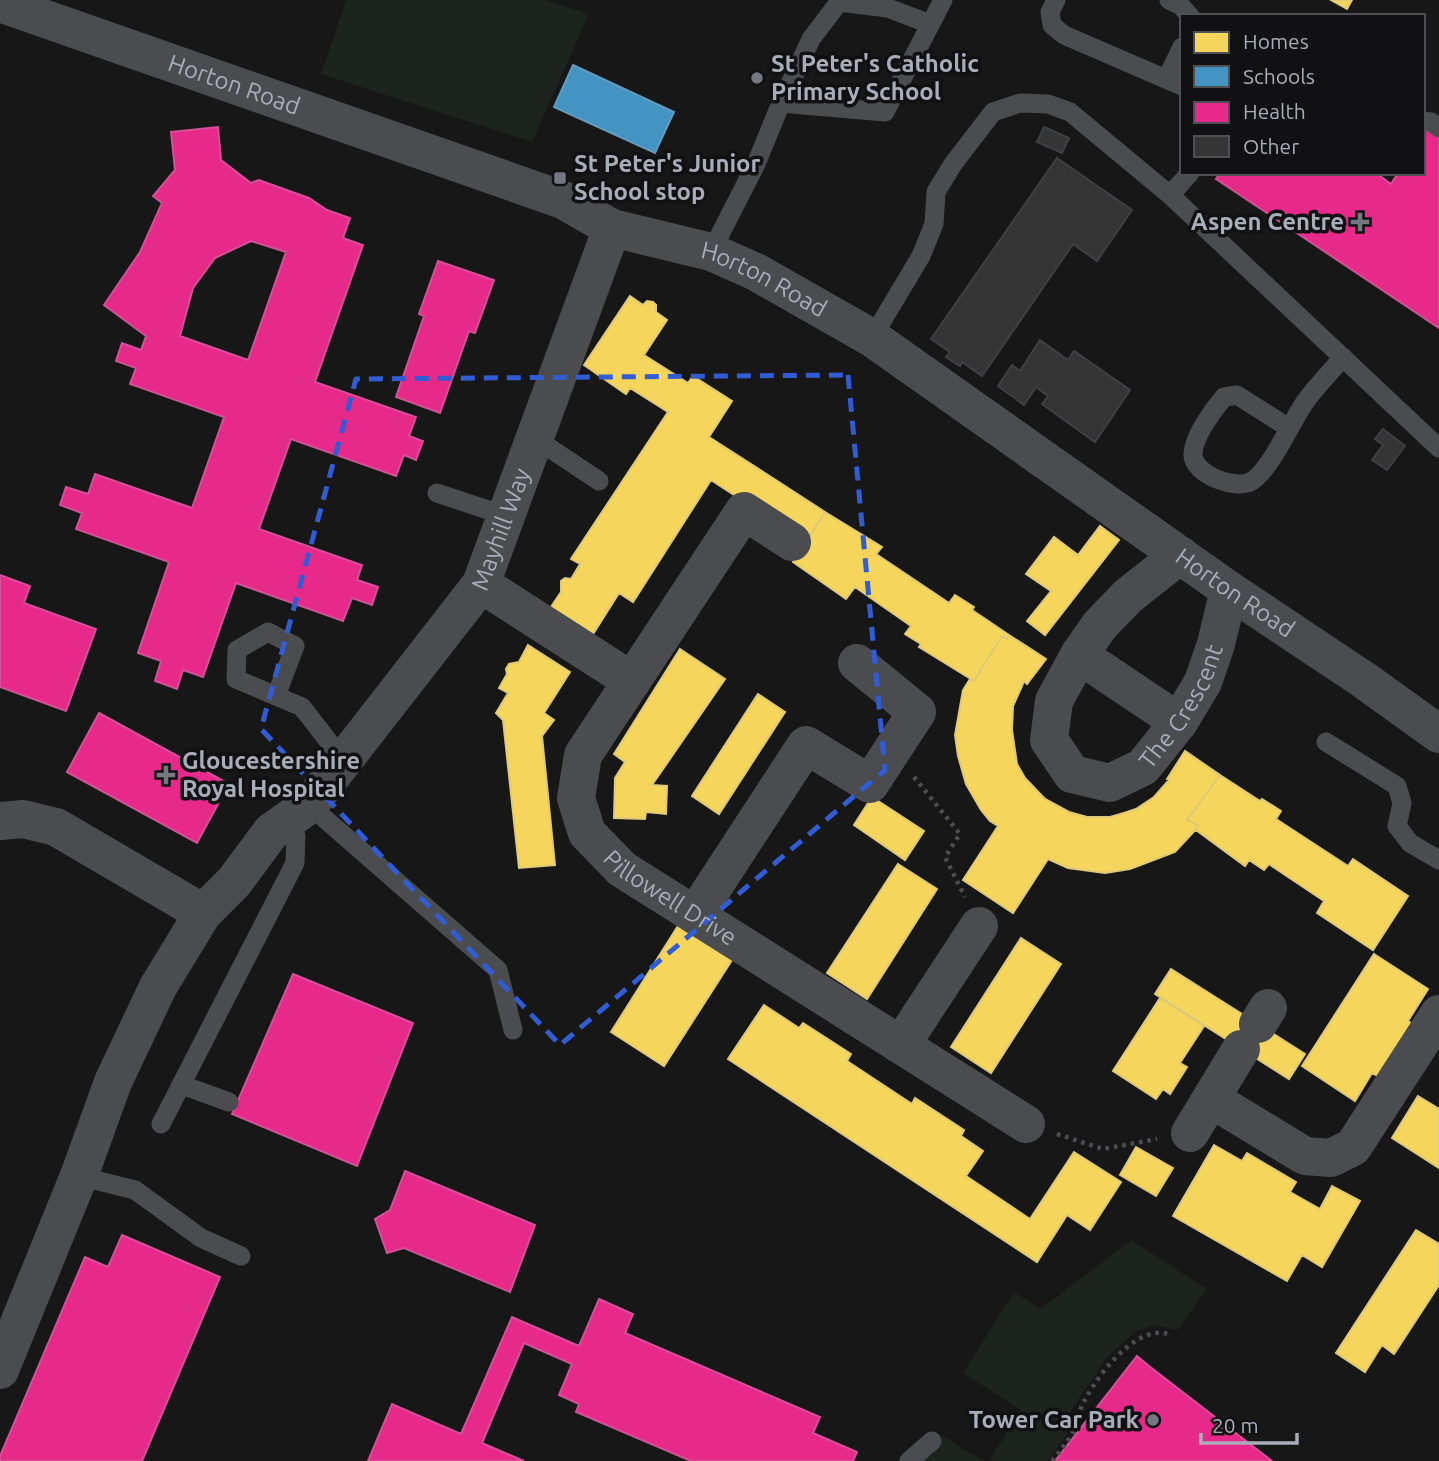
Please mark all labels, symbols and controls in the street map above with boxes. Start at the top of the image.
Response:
legend [1180,14,1425,175]
text: Homes [1243,29,1309,53]
street label: Horton Road [165,49,304,120]
place label: St Peter's Catholic Primary School [771,50,979,105]
text: Schools [1243,64,1315,88]
marker: St Peter's Catholic Primary School [749,70,765,86]
text: Health [1243,99,1306,123]
text: Other [1243,134,1299,158]
place label: St Peter's Junior School stop [574,150,761,205]
marker: St Peter's Junior School stop [552,170,568,186]
place label: Aspen Centre [1191,208,1344,235]
marker: Aspen Centre [1350,212,1370,232]
street label: Horton Road [698,236,832,322]
street label: Mayhill Way [466,464,536,594]
street label: Horton Road [1171,543,1300,643]
street label: The Crescent [1133,640,1228,774]
place label: Gloucestershire Royal Hospital [182,747,360,802]
marker: Gloucestershire Royal Hospital [156,765,176,785]
street label: Pillowell Drive [598,844,742,951]
scale bar [1201,1402,1297,1446]
place label: Tower Car Park [969,1406,1140,1433]
marker: Tower Car Park [1145,1412,1161,1428]
text: 20 m [1212,1413,1259,1437]

